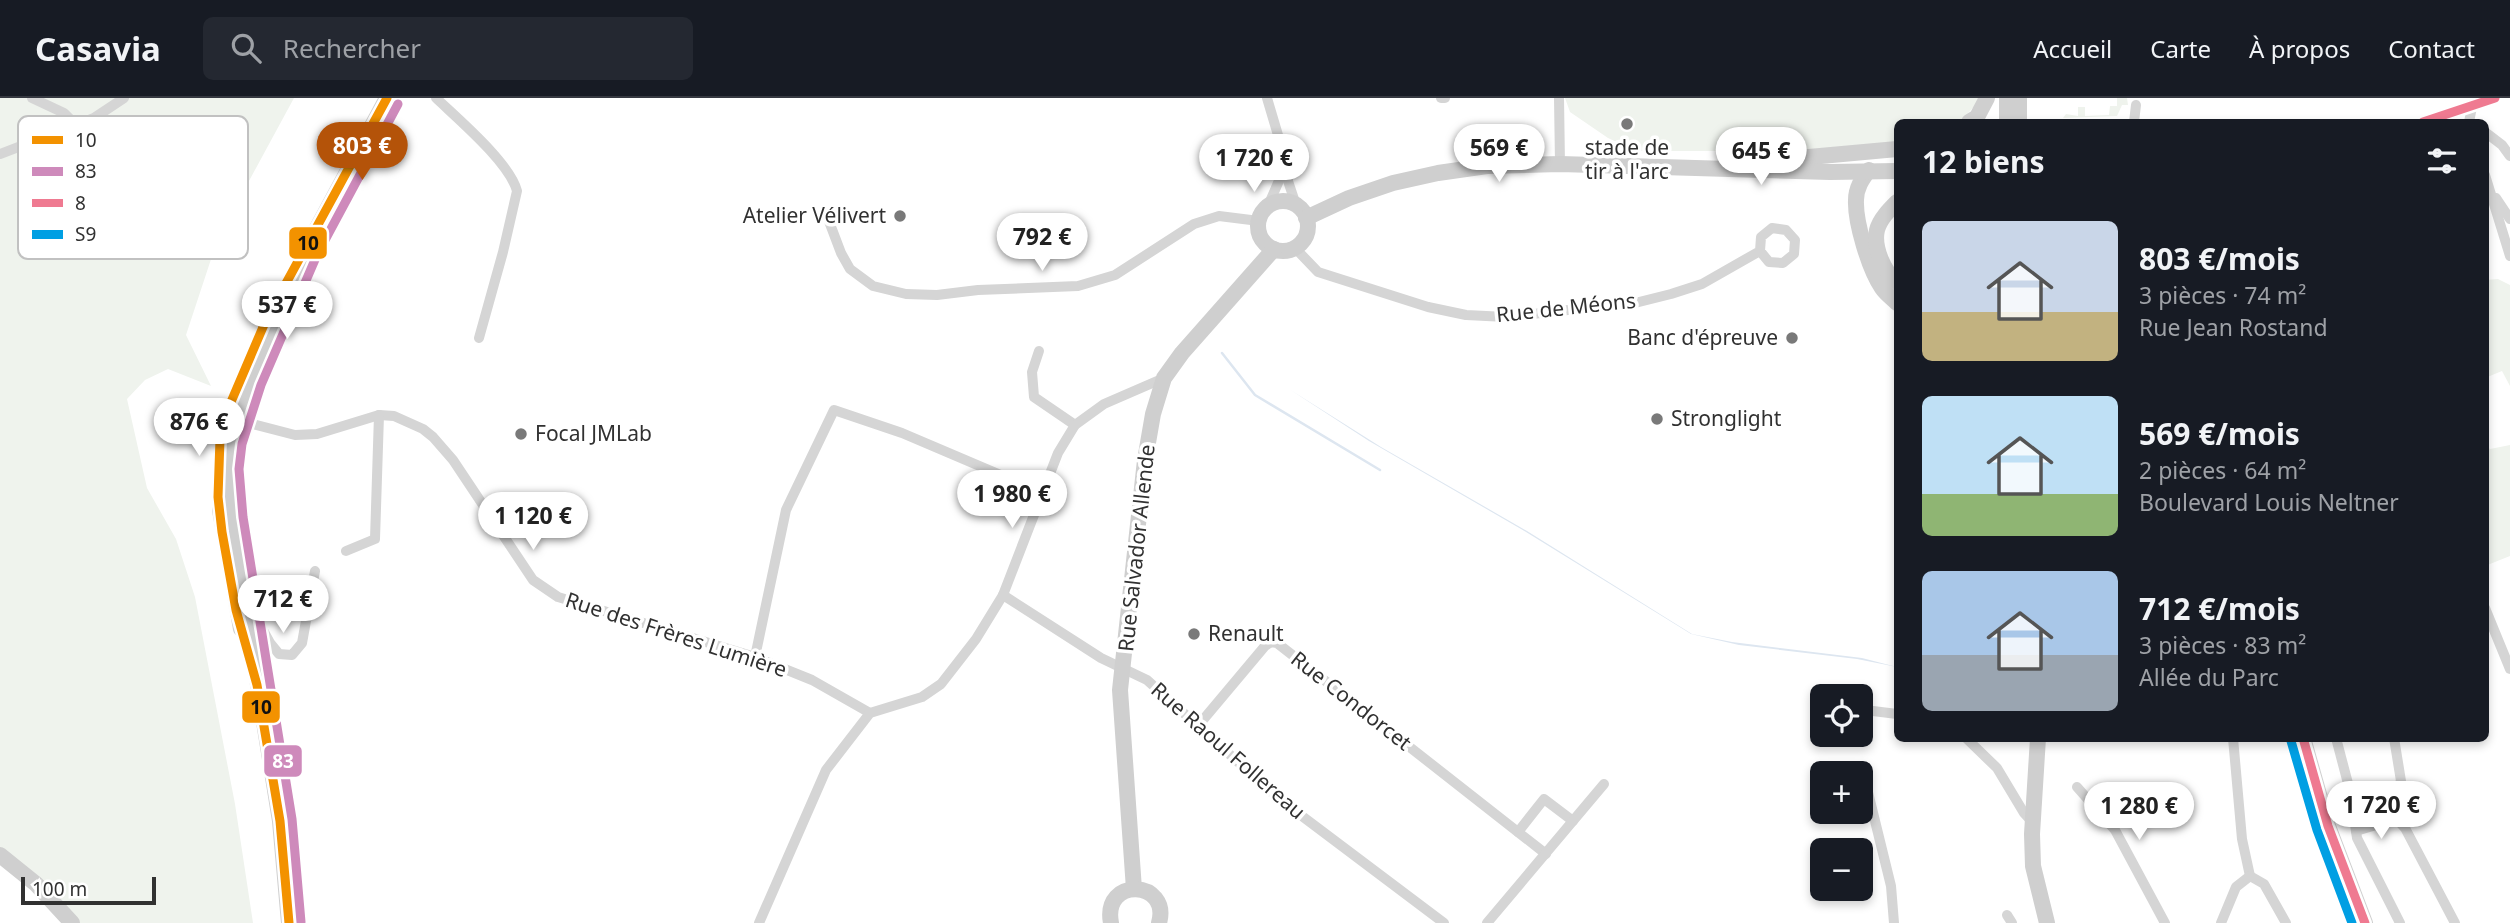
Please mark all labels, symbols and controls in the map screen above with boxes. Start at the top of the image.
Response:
search box [203,17,693,80]
text: Casavia [35,26,161,71]
icon: search [227,29,265,67]
text: Rechercher [283,30,421,66]
text: Accueil [2033,32,2112,65]
text: Carte [2150,32,2211,65]
text: À propos [2249,32,2350,65]
text: Contact [2388,32,2475,65]
legend [18,116,248,259]
marker: stade de tir à l'arc [1619,116,1635,132]
pin: 803 € [313,122,411,182]
pin: 569 € [1450,125,1548,184]
text: 10 [75,127,97,153]
pin: 645 € [1712,127,1810,187]
text: 803 € [333,129,391,161]
text: 569 € [1470,131,1528,163]
place label: stade de tir à l'arc [1585,133,1669,185]
pin: 1 720 € [1189,134,1319,194]
text: 645 € [1732,134,1790,166]
text: 1 720 € [1215,141,1293,173]
text: 12 biens [1922,141,2045,182]
icon: filters [2423,142,2461,180]
text: 83 [75,158,97,184]
text: 8 [75,190,86,216]
place label: Atelier Vélivert [743,201,886,229]
marker: Atelier Vélivert [892,208,908,224]
pin: 792 € [993,214,1091,273]
text: 792 € [1013,220,1071,252]
text: S9 [75,221,96,247]
line badge: 10 [288,226,328,260]
text: 10 [297,230,319,256]
text: 803 €/mois [2139,238,2300,279]
icon: home [1978,249,2062,333]
text: 3 pièces · 74 m² [2139,279,2306,311]
pin: 537 € [238,282,336,341]
street label: Rue de Méons [1495,286,1637,328]
text: 537 € [258,288,316,320]
text: Rue Jean Rostand [2139,311,2328,343]
place label: Banc d'épreuve [1627,323,1778,351]
marker: Banc d'épreuve [1784,330,1800,346]
pin: 876 € [150,398,248,458]
place label: Stronglight [1671,404,1782,432]
text: 876 € [170,405,228,437]
marker: Stronglight [1649,411,1665,427]
text: 569 €/mois [2139,413,2300,454]
place label: Focal JMLab [535,419,652,447]
icon: home [1978,424,2062,508]
marker: Focal JMLab [513,426,529,442]
street label: Rue Salvador Allende [1111,443,1161,653]
text: 2 pièces · 64 m² [2139,454,2306,486]
pin: 1 980 € [947,470,1077,530]
text: 1 980 € [973,477,1051,509]
text: Boulevard Louis Neltner [2139,486,2399,518]
pin: 1 120 € [468,492,598,552]
text: 1 120 € [494,499,572,531]
pin: 712 € [234,575,332,635]
text: 712 € [254,582,312,614]
street label: Rue des Frères Lumière [562,585,791,683]
text: 712 €/mois [2139,588,2300,629]
icon: home [1978,599,2062,683]
place label: Renault [1208,619,1284,647]
marker: Renault [1186,626,1202,642]
text: 3 pièces · 83 m² [2139,629,2306,661]
street label: Rue Condorcet [1286,644,1418,756]
text: Allée du Parc [2139,661,2279,693]
street label: Rue Raoul Follereau [1146,675,1312,825]
map controls [1810,684,1873,901]
button: locate [1810,684,1873,747]
line badge: 10 [241,690,281,724]
text: 10 [250,694,272,720]
line badge: 83 [263,744,303,778]
text: 83 [272,748,294,774]
button: + [1810,761,1873,824]
pin: 1 280 € [2074,782,2204,842]
pin: 1 720 € [2316,782,2446,841]
text: 1 720 € [2342,788,2420,820]
text: 1 280 € [2100,789,2178,821]
button: − [1810,838,1873,901]
scale bar [21,874,156,906]
text: 100 m [32,876,87,902]

